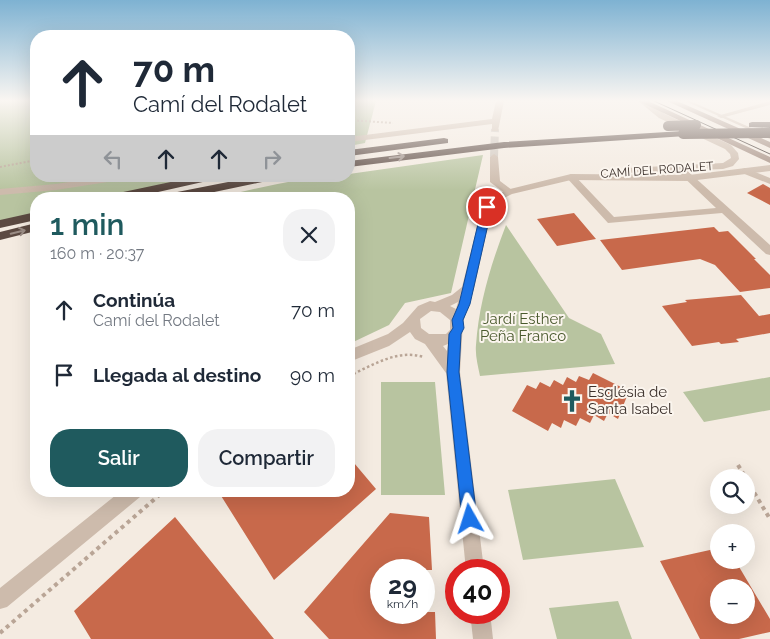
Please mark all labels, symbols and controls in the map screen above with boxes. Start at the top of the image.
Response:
text: 70 m [133,49,215,90]
icon: ahead [50,50,115,115]
text: Camí del Rodalet [133,91,307,117]
icon: left [99,145,127,173]
icon: ahead [152,145,180,173]
icon: ahead [205,145,233,173]
icon: right [258,145,286,173]
one-way arrow [389,152,405,162]
street label: CAMÍ DEL RODALET [600,159,715,181]
pin [466,186,508,228]
icon: arrive [473,193,501,221]
text: 1 min [50,207,125,242]
button: close [283,209,335,261]
one-way arrow [10,227,26,236]
text: 160 m · 20:37 [50,244,144,263]
text: Continúa [93,289,175,311]
icon: ahead [50,296,78,324]
text: 70 m [291,299,335,321]
park label: Jardí Esther Peña Franco [480,310,566,345]
text: Camí del Rodalet [93,311,220,330]
icon: arrive [50,361,78,389]
text: Llegada al destino [93,364,261,386]
text: 90 m [290,364,335,386]
place label: Església de Santa Isabel [588,383,673,418]
church icon: Església de Santa Isabel [559,388,585,414]
button: Salir [50,429,188,487]
button: Compartir [198,429,335,487]
map controls [710,469,755,624]
button: search [710,469,755,514]
position arrow [443,492,495,544]
button: + [710,524,755,569]
speed limit sign: 40 [445,559,510,624]
text: 29 [388,570,417,600]
button: − [710,579,755,624]
text: km/h [387,597,418,611]

